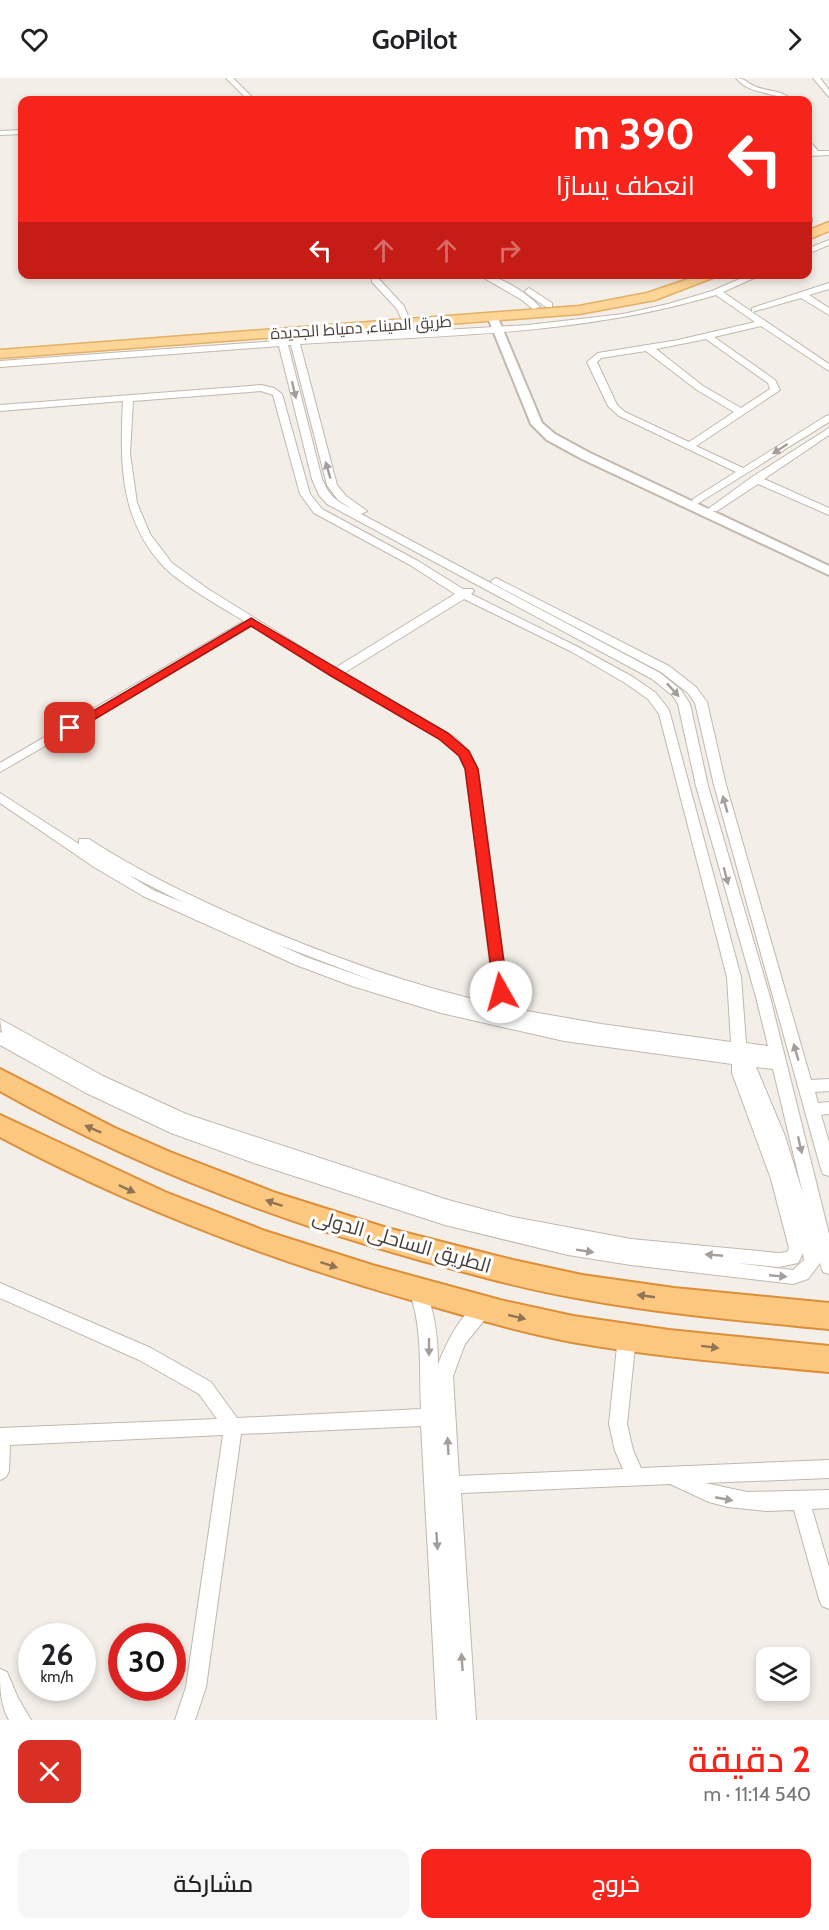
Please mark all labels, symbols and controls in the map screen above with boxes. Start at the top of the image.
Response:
icon: heart [18,23,51,56]
text: GoPilot [372,23,457,56]
icon: forward [778,23,811,56]
text: 390 m [573,108,695,160]
icon: left [716,120,794,198]
text: انعطف يسارًا [556,169,695,202]
icon: left [304,234,337,267]
icon: ahead [367,234,400,267]
icon: ahead [430,234,463,267]
icon: right [493,234,526,267]
street label: طريق الميناء, دمياط الجديدة [270,312,452,344]
one-way arrow [290,381,300,399]
one-way arrow [772,443,788,454]
one-way arrow [323,461,332,479]
one-way arrow [666,683,680,698]
pin [44,702,95,753]
icon: arrive [53,711,86,744]
one-way arrow [720,795,729,813]
one-way arrow [722,867,732,885]
position arrow [469,960,533,1024]
one-way arrow [791,1043,800,1061]
one-way arrow [84,1124,102,1134]
one-way arrow [795,1136,805,1154]
one-way arrow [119,1184,137,1194]
one-way arrow [265,1197,283,1207]
street label: الطريق الساحلى الدولى [310,1204,494,1279]
one-way arrow [576,1247,595,1256]
one-way arrow [704,1250,723,1260]
one-way arrow [320,1261,338,1271]
one-way arrow [769,1271,788,1281]
one-way arrow [636,1292,655,1301]
one-way arrow [508,1312,526,1322]
one-way arrow [425,1337,434,1356]
one-way arrow [700,1342,719,1352]
one-way arrow [444,1437,453,1456]
one-way arrow [714,1495,733,1504]
one-way arrow [432,1532,442,1551]
speed limit sign: 30 [108,1623,186,1701]
text: 26 [41,1636,73,1673]
map controls [756,1647,810,1701]
button: layers [756,1647,810,1701]
one-way arrow [457,1652,466,1671]
text: km/h [41,1668,73,1686]
text: 2 دقيقة [688,1737,811,1781]
button: close [18,1740,81,1803]
text: 540 m · 11:14 [704,1782,811,1806]
button: مشاركة [18,1849,409,1918]
button: خروج [421,1849,811,1918]

